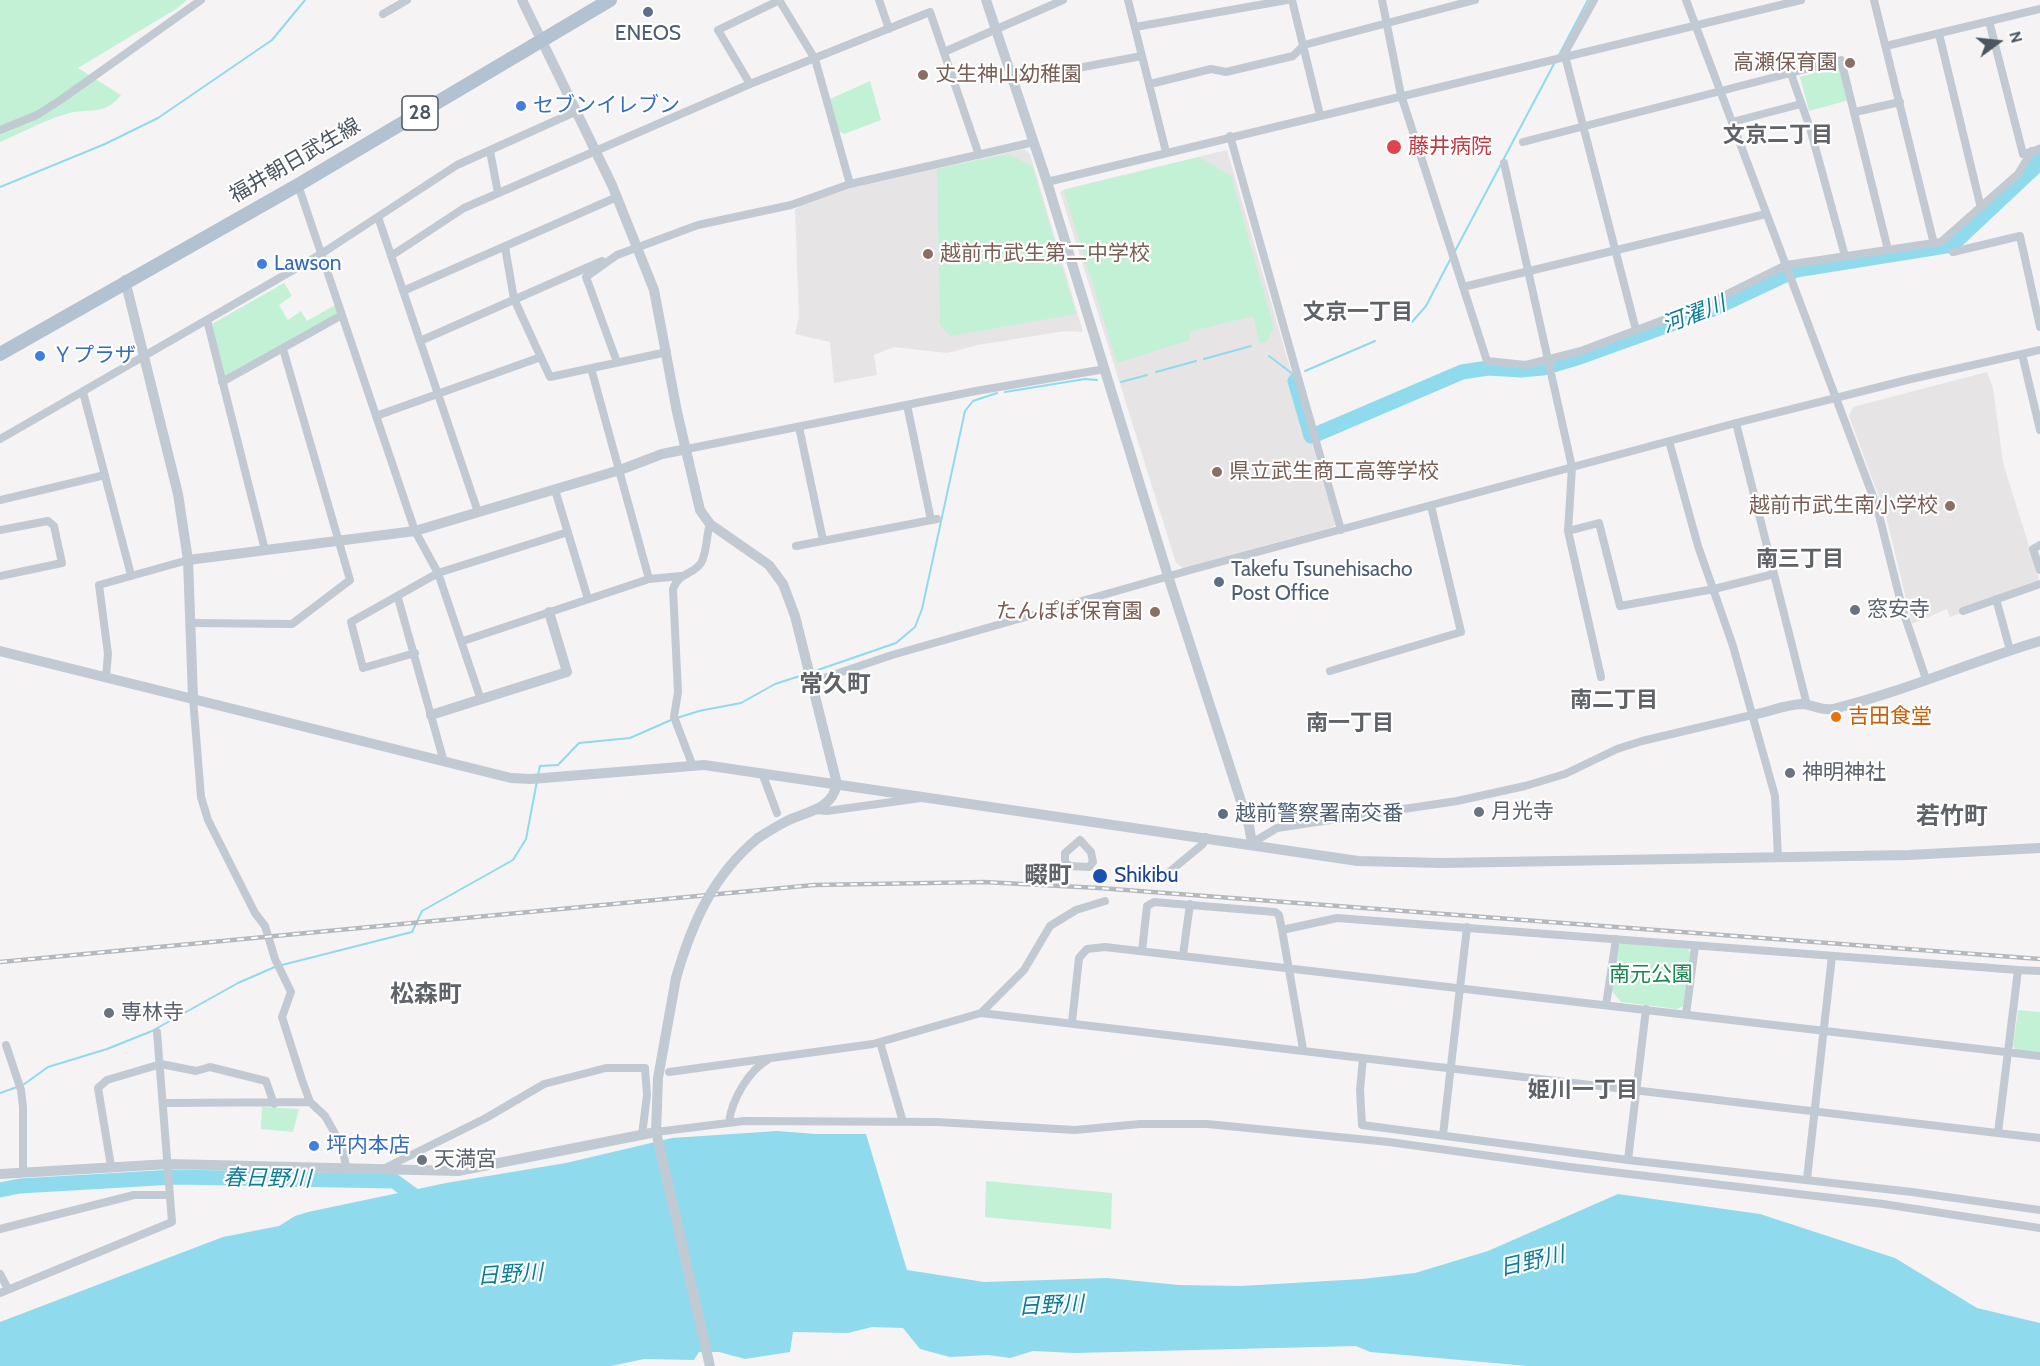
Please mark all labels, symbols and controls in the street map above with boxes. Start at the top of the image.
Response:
marker: ENEOS [641,5,655,19]
north arrow [1968,12,2028,72]
place label: ENEOS [615,21,681,47]
text: N [2005,29,2027,45]
place label: 高瀬保育園 [1733,50,1838,76]
marker: 高瀬保育園 [1843,56,1857,70]
place label: 丈生神山幼稚園 [935,62,1082,88]
marker: 丈生神山幼稚園 [916,68,930,82]
place label: セブンイレブン [533,93,680,119]
road number: 28 [402,96,438,130]
marker: セブンイレブン [514,99,528,113]
street label: 福井朝日武生線 [225,113,365,209]
district label: 文京二丁目 [1723,123,1833,149]
place label: 藤井病院 [1408,134,1492,160]
marker: 藤井病院 [1385,138,1403,156]
place label: 越前市武生第二中学校 [940,241,1150,267]
marker: 越前市武生第二中学校 [921,247,935,261]
place label: Lawson [274,251,342,277]
marker: Lawson [255,257,269,271]
water label: 河濯川 [1658,291,1730,339]
district label: 文京一丁目 [1303,300,1413,326]
place label: Ｙプラザ [52,343,136,369]
marker: Ｙプラザ [33,349,47,363]
place label: 県立武生商工高等学校 [1229,459,1439,485]
marker: 県立武生商工高等学校 [1210,465,1224,479]
place label: 越前市武生南小学校 [1749,493,1938,519]
marker: 越前市武生南小学校 [1943,499,1957,513]
district label: 南三丁目 [1756,547,1844,573]
place label: Takefu Tsunehisacho Post Office [1231,557,1413,607]
marker: Takefu Tsunehisacho Post Office [1212,575,1226,589]
place label: 窓安寺 [1867,597,1930,623]
place label: たんぽぽ保育園 [996,599,1143,625]
marker: 窓安寺 [1848,603,1862,617]
marker: たんぽぽ保育園 [1148,605,1162,619]
district label: 常久町 [799,671,871,699]
district label: 南二丁目 [1570,688,1658,714]
place label: 吉田食堂 [1848,704,1932,730]
marker: 吉田食堂 [1829,710,1843,724]
district label: 南一丁目 [1306,711,1394,737]
place label: 神明神社 [1802,760,1886,786]
marker: 神明神社 [1783,766,1797,780]
place label: 月光寺 [1491,799,1554,825]
place label: 越前警察署南交番 [1235,801,1403,827]
district label: 若竹町 [1916,803,1988,831]
marker: 月光寺 [1472,805,1486,819]
marker: 越前警察署南交番 [1216,807,1230,821]
district label: 畷町 [1024,862,1072,890]
place label: Shikibu [1114,863,1178,889]
marker: Shikibu [1091,867,1109,885]
park label: 南元公園 [1609,962,1693,988]
district label: 松森町 [390,981,462,1009]
place label: 専林寺 [121,1000,184,1026]
marker: 専林寺 [102,1006,116,1020]
district label: 姫川一丁目 [1528,1078,1638,1104]
place label: 坪内本店 [326,1133,410,1159]
marker: 坪内本店 [307,1139,321,1153]
place label: 天満宮 [434,1147,497,1173]
marker: 天満宮 [415,1153,429,1167]
water label: 春日野川 [223,1165,311,1193]
water label: 日野川 [1497,1242,1567,1282]
water label: 日野川 [476,1260,544,1290]
water label: 日野川 [1017,1291,1085,1321]

